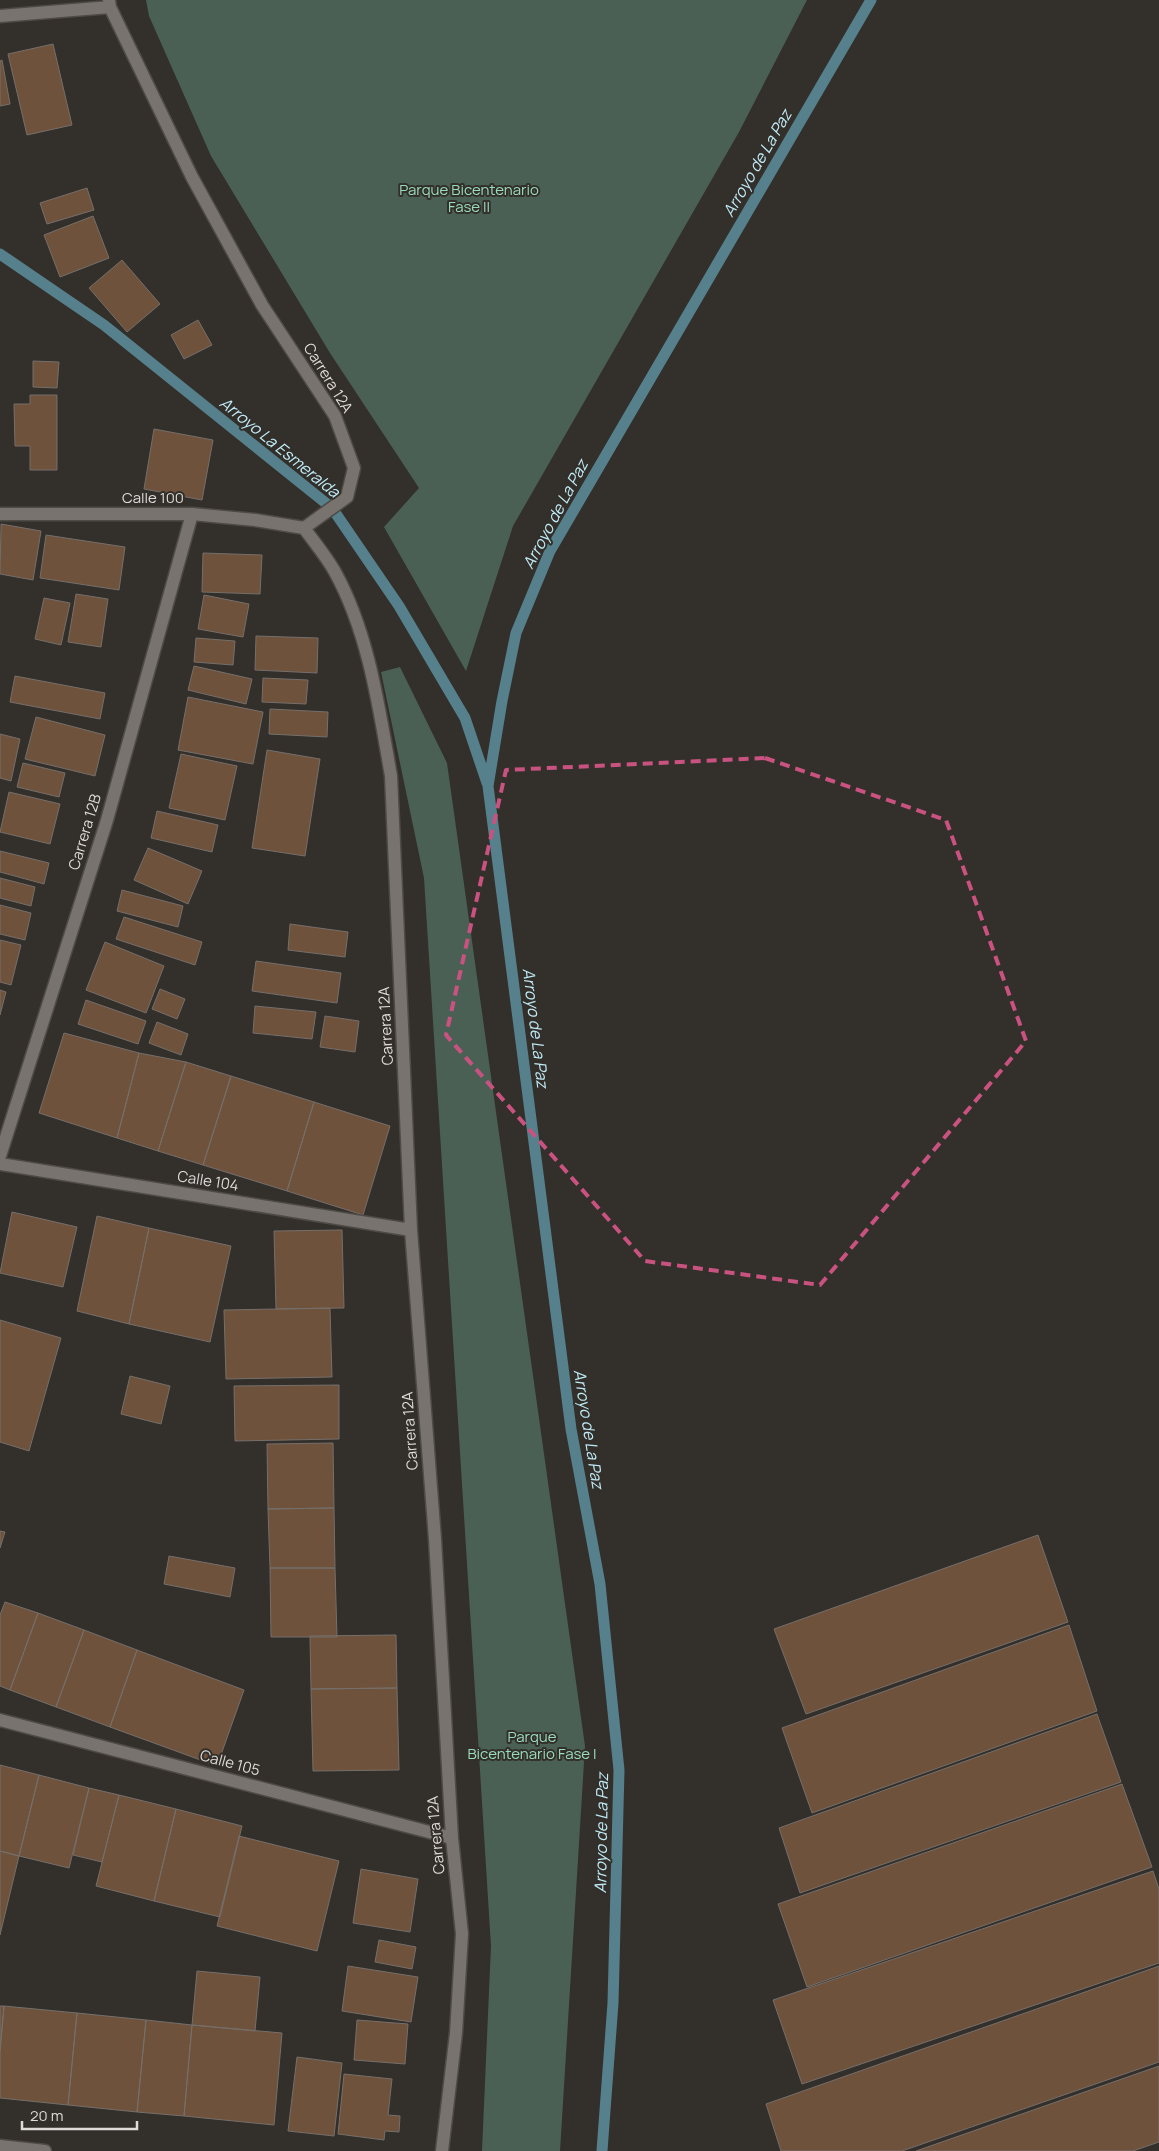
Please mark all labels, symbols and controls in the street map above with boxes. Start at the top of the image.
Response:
water label: Arroyo de La Paz [717,104,797,221]
park label: Parque Bicentenario Fase II [399,179,539,217]
street label: Carrera 12A [299,339,358,417]
water label: Arroyo La Esmeralda [215,392,345,503]
water label: Arroyo de La Paz [517,454,594,572]
street label: Calle 100 [122,487,184,508]
street label: Carrera 12B [63,791,106,872]
water label: Arroyo de La Paz [518,967,554,1091]
street label: Carrera 12A [373,986,398,1066]
street label: Calle 104 [176,1165,240,1196]
water label: Arroyo de La Paz [569,1368,610,1492]
street label: Carrera 12A [396,1391,423,1471]
park label: Parque Bicentenario Fase I [467,1726,597,1764]
street label: Calle 105 [198,1744,263,1781]
water label: Arroyo de La Paz [589,1771,613,1893]
street label: Carrera 12A [422,1795,449,1875]
scale bar [22,2098,138,2130]
text: 20 m [30,2105,63,2126]

